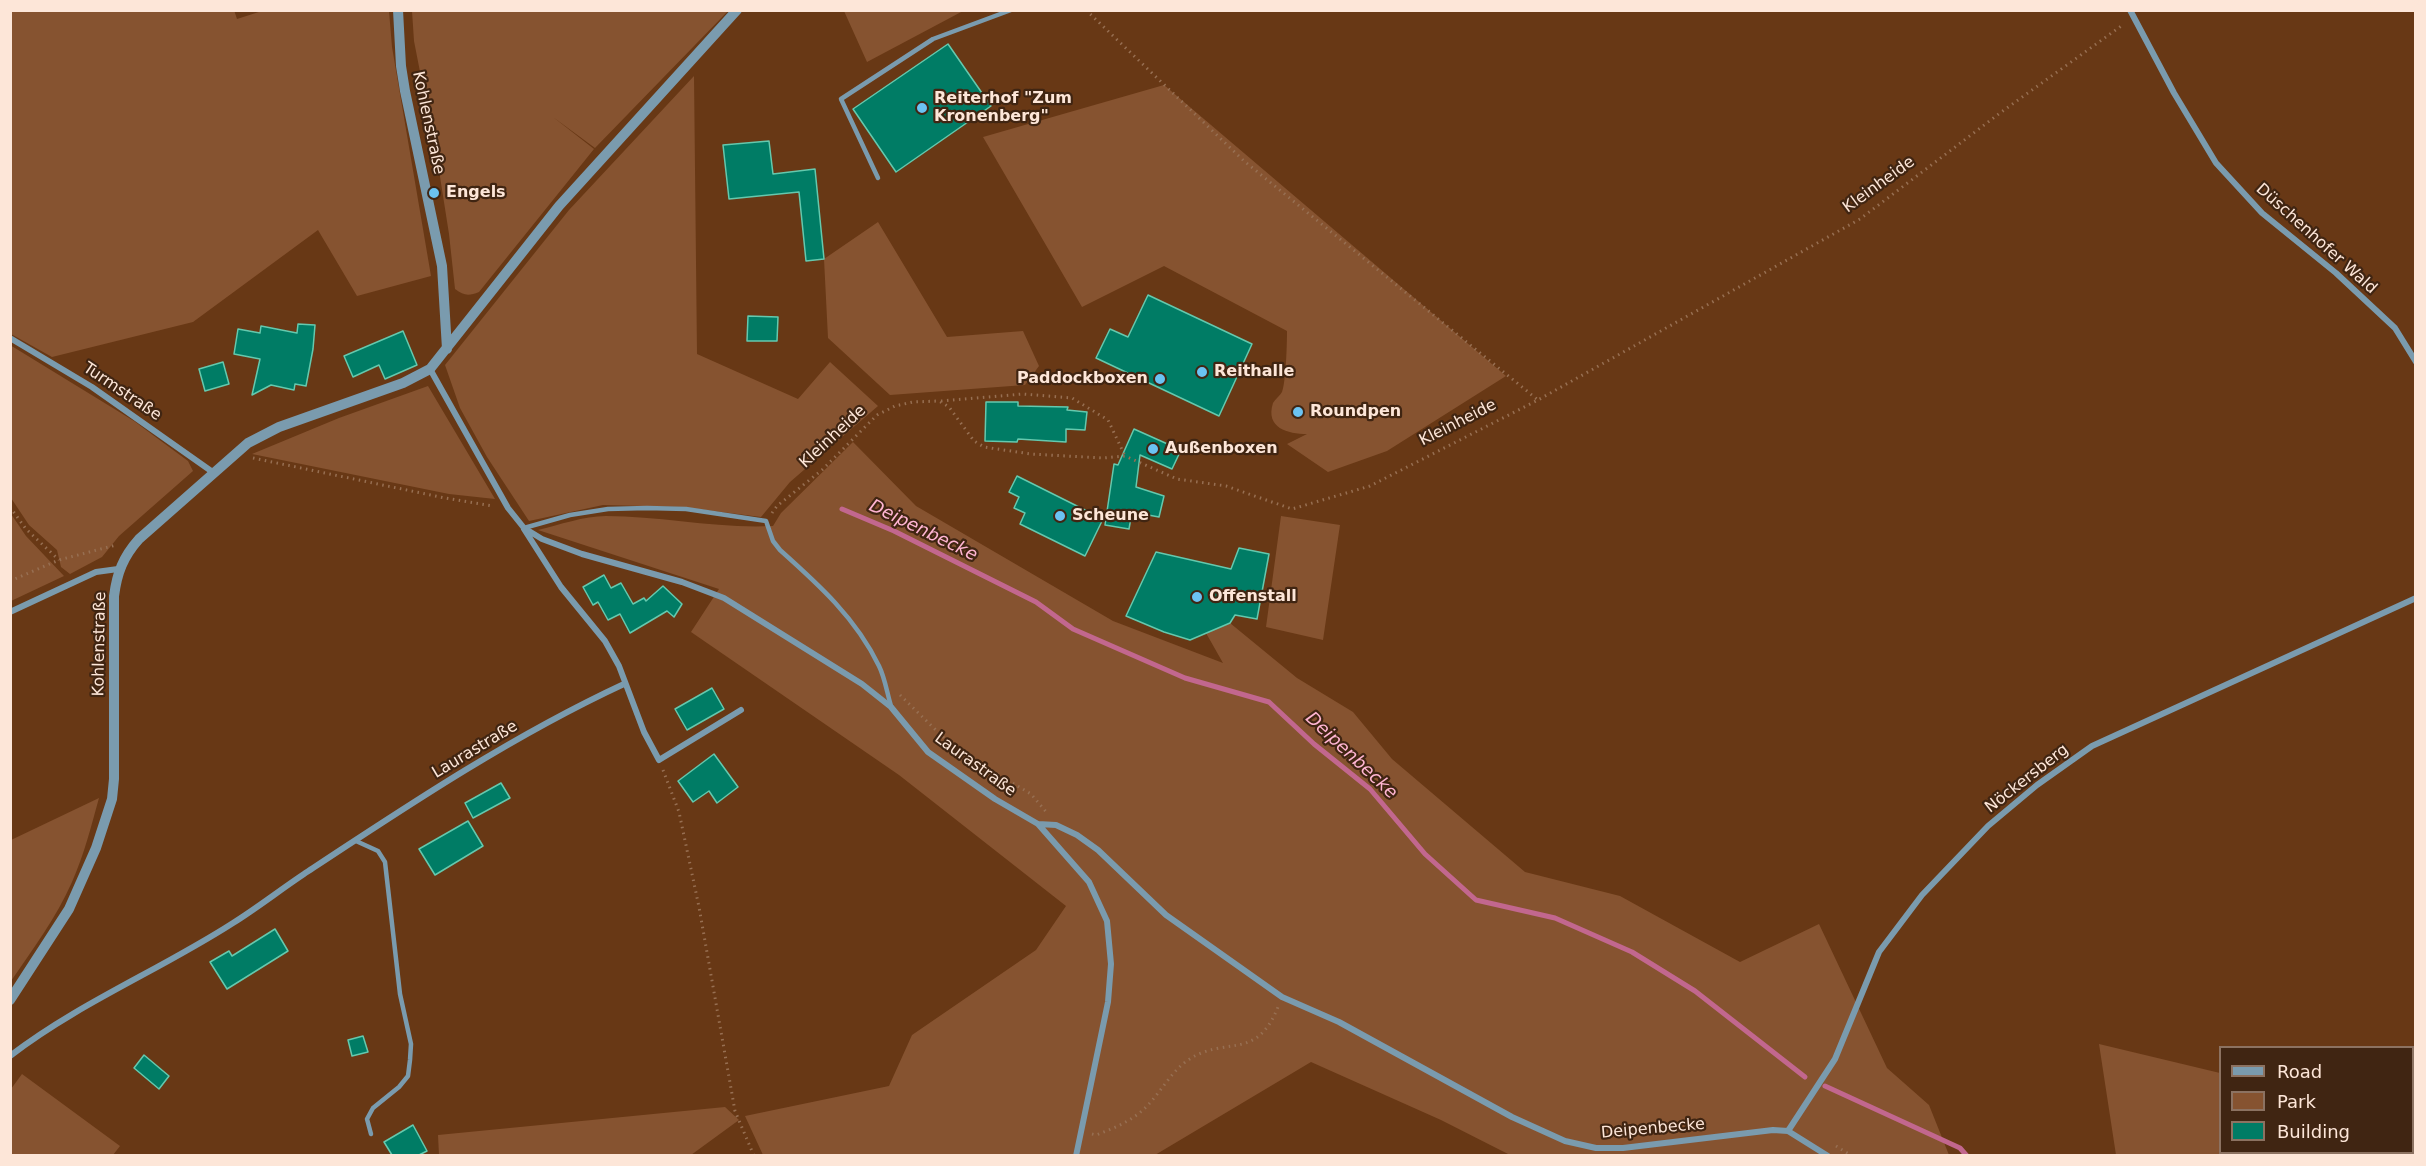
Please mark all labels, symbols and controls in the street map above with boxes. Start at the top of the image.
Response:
street label: Kohlenstraße [408,70,448,176]
place label: Reiterhof "Zum Kronenberg" [934,89,1072,127]
marker: Reiterhof "Zum Kronenberg" [915,101,929,115]
street label: Kleinheide [1839,153,1919,217]
street label: Düschenhofer Wald [2252,180,2380,298]
place label: Engels [446,183,506,203]
marker: Engels [427,186,441,200]
street label: Turmstraße [79,359,165,425]
place label: Reithalle [1214,362,1294,382]
marker: Reithalle [1195,365,1209,379]
place label: Paddockboxen [1017,369,1148,389]
marker: Paddockboxen [1153,372,1167,386]
street label: Kleinheide [1416,395,1500,451]
street label: Kleinheide [796,401,870,473]
place label: Roundpen [1310,402,1401,422]
marker: Roundpen [1291,405,1305,419]
place label: Außenboxen [1165,439,1278,459]
marker: Außenboxen [1146,442,1160,456]
water label: Deipenbecke [865,495,981,567]
place label: Scheune [1072,506,1149,526]
marker: Scheune [1053,509,1067,523]
place label: Offenstall [1209,587,1297,607]
marker: Offenstall [1190,590,1204,604]
street label: Kohlenstraße [89,591,111,697]
water label: Deipenbecke [1301,708,1401,804]
street label: Laurastraße [429,717,521,783]
street label: Laurastraße [930,729,1020,801]
street label: Nöckersberg [1982,741,2072,817]
legend [2219,1046,2414,1154]
text: Road [2277,1061,2322,1082]
text: Park [2277,1091,2316,1112]
street label: Deipenbecke [1600,1115,1706,1143]
text: Building [2277,1121,2350,1142]

